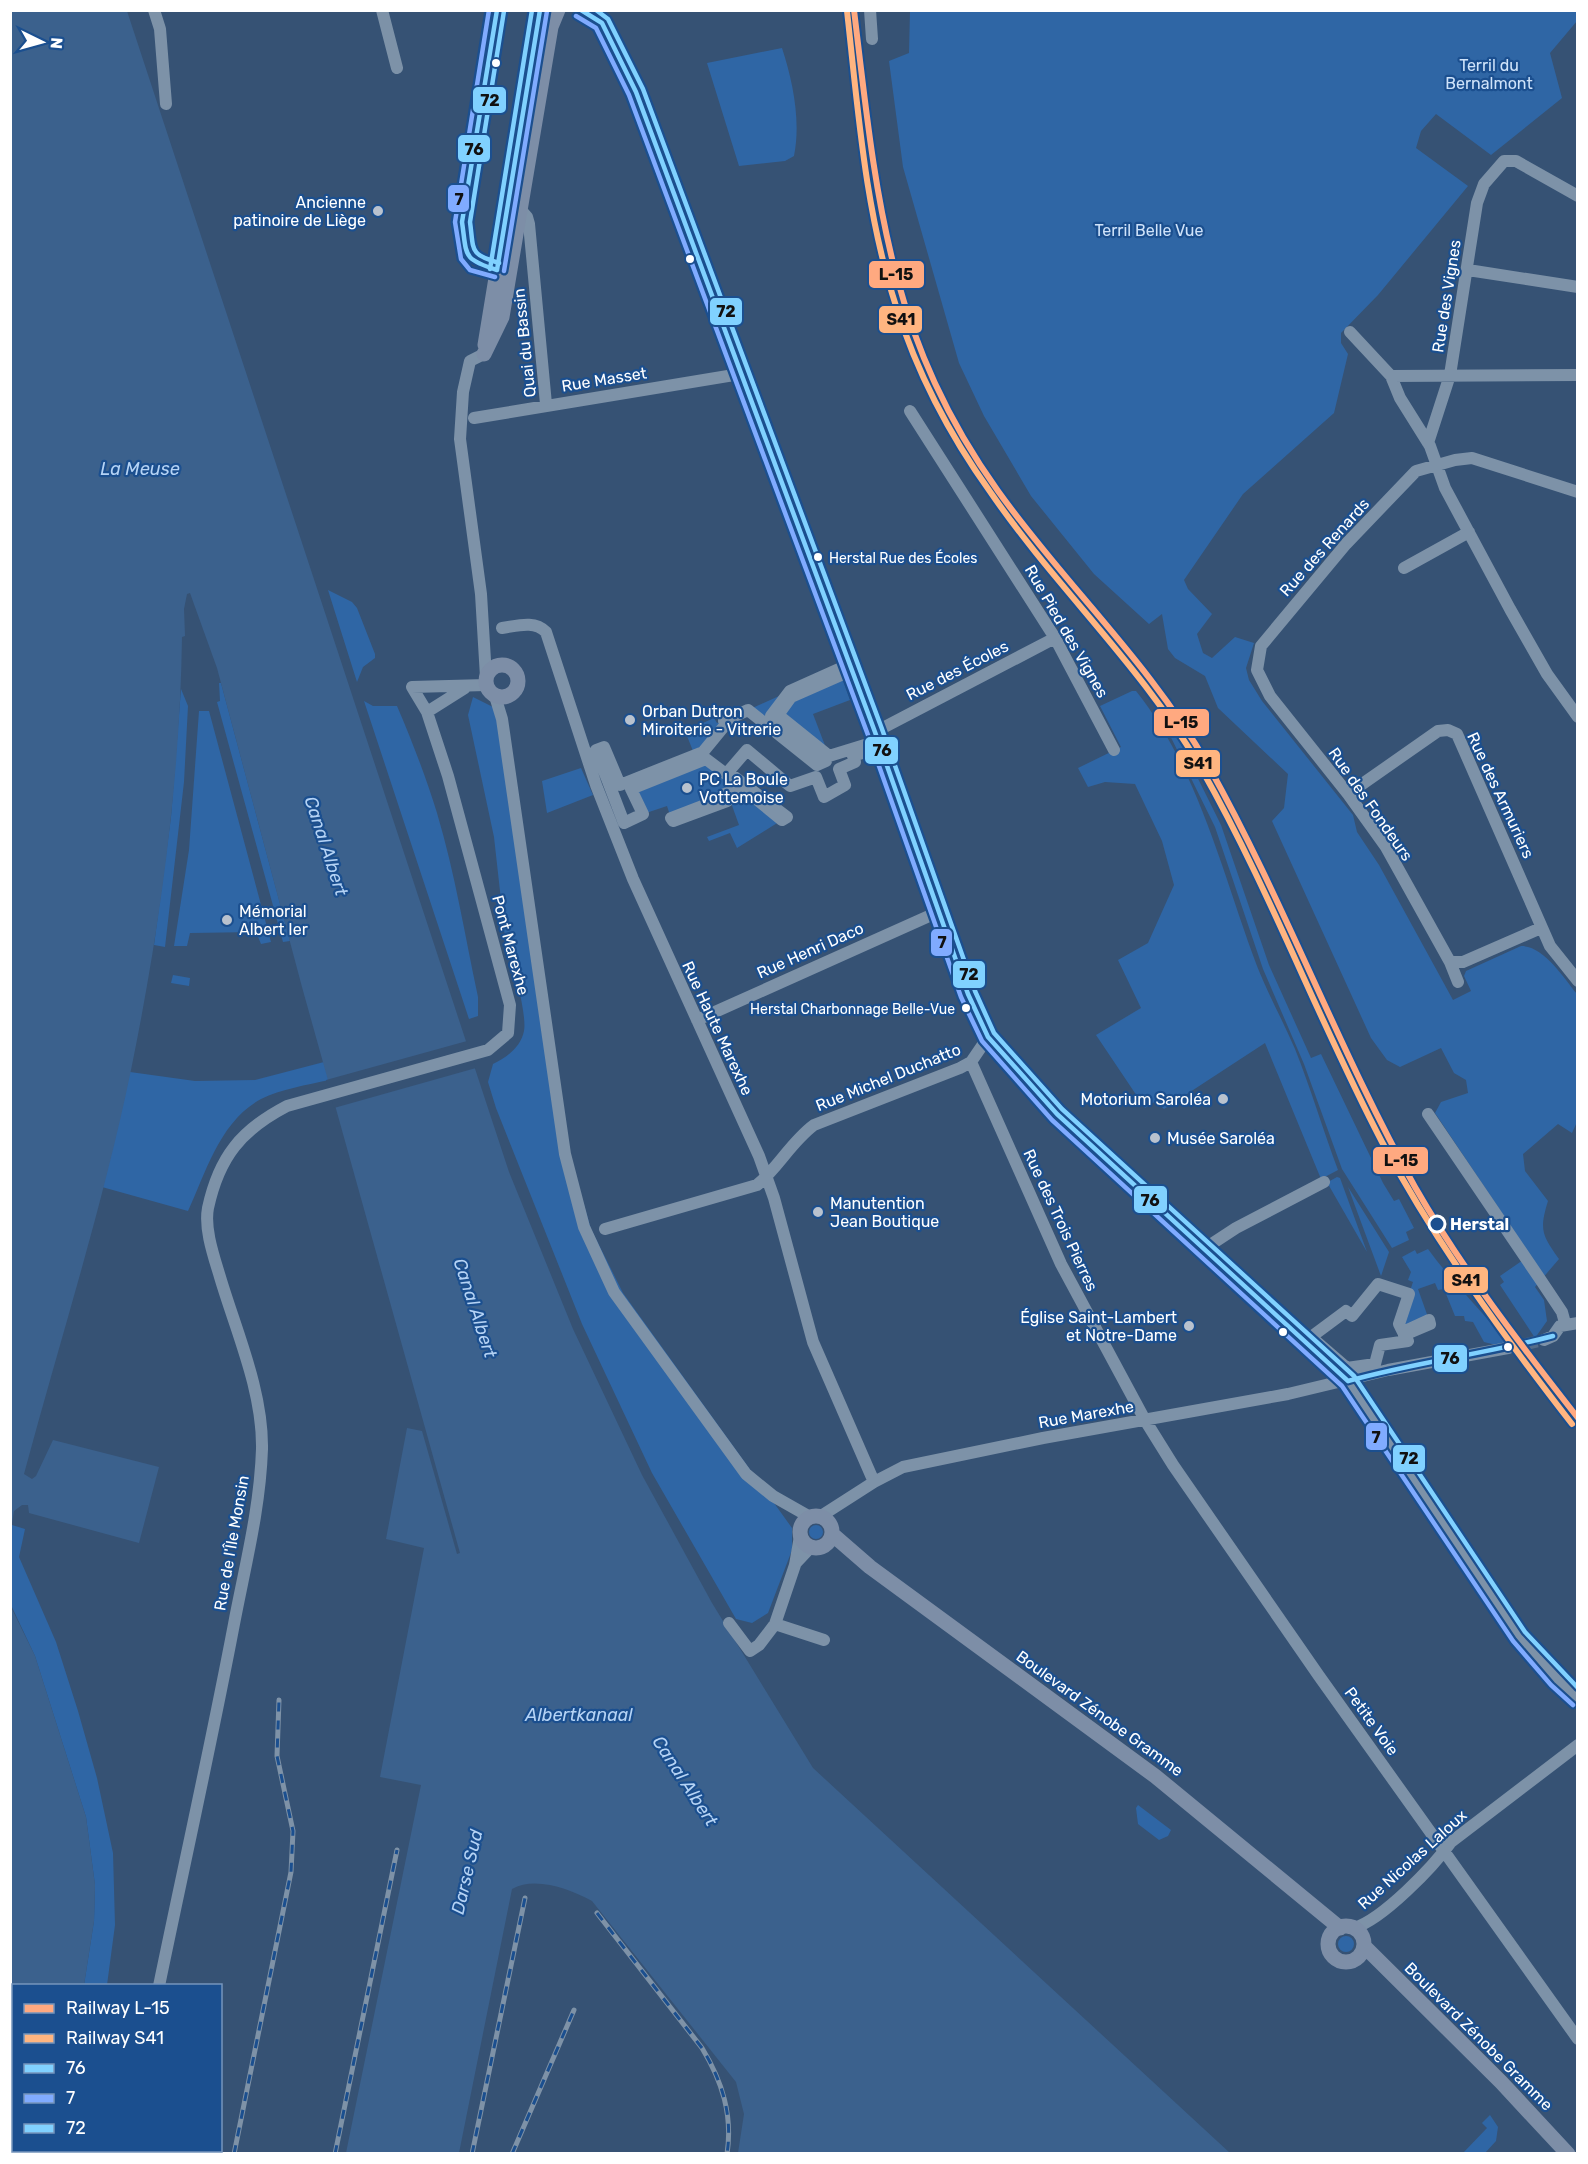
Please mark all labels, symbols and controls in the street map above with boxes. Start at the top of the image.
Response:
north arrow [12,12,72,72]
text: N [46,37,66,50]
park label: Terril du Bernalmont [1445,56,1533,93]
unlabelled marker [490,57,502,69]
line badge: 72 [472,86,507,114]
text: 72 [480,91,500,110]
line badge: 76 [457,134,491,163]
text: 76 [464,140,484,159]
line badge: 7 [447,184,470,213]
text: 7 [454,190,464,209]
place label: Ancienne patinoire de Liège [233,193,366,230]
marker: Ancienne patinoire de Liège [371,204,385,218]
park label: Terril Belle Vue [1095,221,1203,240]
street label: Rue des Vignes [1428,238,1465,354]
unlabelled marker [684,253,696,265]
line badge: L-15 [868,260,925,289]
text: L-15 [879,265,913,284]
street label: Quai du Bassin [509,287,540,398]
line badge: 72 [709,297,743,326]
text: 72 [716,302,736,321]
line badge: S41 [878,305,923,334]
text: S41 [886,310,916,329]
street label: Rue Masset [560,363,648,396]
water label: La Meuse [100,458,180,480]
street label: Rue des Renards [1275,495,1373,600]
place label: Herstal Rue des Écoles [829,549,977,567]
marker: Herstal Rue des Écoles [812,551,824,563]
street label: Rue Pied des Vignes [1021,561,1112,701]
street label: Rue des Écoles [903,637,1012,704]
place label: Orban Dutron Miroiterie - Vitrerie [642,702,781,739]
line badge: L-15 [1153,708,1210,737]
marker: Orban Dutron Miroiterie - Vitrerie [623,713,637,727]
text: L-15 [1164,713,1198,732]
street label: Rue des Armuriers [1463,729,1538,861]
line badge: 76 [864,736,899,765]
text: 76 [872,741,892,760]
street label: Rue des Fondeurs [1324,744,1417,865]
line badge: S41 [1175,749,1221,778]
text: S41 [1183,754,1213,773]
place label: PC La Boule Vottemoise [699,770,788,807]
marker: PC La Boule Vottemoise [680,781,694,795]
water label: Canal Albert [300,793,353,900]
street label: Pont Marexhe [488,893,533,997]
place label: Mémorial Albert Ier [239,902,308,939]
marker: Mémorial Albert Ier [220,913,234,927]
street label: Rue Henri Daco [754,918,867,982]
line badge: 7 [930,928,953,957]
text: 7 [937,933,947,952]
street label: Rue Haute Marexhe [678,958,757,1098]
line badge: 72 [952,960,986,989]
text: 72 [959,965,979,984]
place label: Herstal Charbonnage Belle-Vue [750,1001,955,1018]
marker: Herstal Charbonnage Belle-Vue [960,1002,972,1014]
street label: Rue Michel Duchatto [813,1040,963,1115]
place label: Motorium Saroléa [1080,1090,1211,1109]
marker: Motorium Saroléa [1216,1092,1230,1106]
place label: Musée Saroléa [1167,1129,1275,1148]
marker: Musée Saroléa [1148,1131,1162,1145]
street label: Rue des Trois Pierres [1019,1146,1102,1294]
line badge: L-15 [1372,1146,1429,1175]
text: L-15 [1384,1151,1418,1170]
line badge: 76 [1133,1185,1168,1214]
text: 76 [1140,1191,1160,1210]
place label: Manutention Jean Boutique [830,1194,939,1231]
marker: Manutention Jean Boutique [811,1205,825,1219]
marker: Herstal [1428,1215,1446,1233]
place label: Herstal [1450,1215,1509,1234]
water label: Canal Albert [449,1255,502,1362]
line badge: S41 [1443,1266,1489,1294]
text: S41 [1451,1271,1481,1290]
place label: Église Saint-Lambert et Notre-Dame [1020,1308,1177,1345]
marker: Église Saint-Lambert et Notre-Dame [1182,1319,1196,1333]
unlabelled marker [1277,1326,1289,1338]
unlabelled marker [1502,1341,1514,1353]
line badge: 76 [1433,1344,1468,1373]
text: 76 [1440,1349,1460,1368]
street label: Rue Marexhe [1037,1397,1135,1432]
line badge: 7 [1365,1422,1388,1451]
text: 7 [1371,1428,1381,1447]
line badge: 72 [1392,1444,1426,1473]
text: 72 [1399,1449,1419,1468]
street label: Rue de l'Île Monsin [210,1474,253,1612]
street label: Boulevard Zénobe Gramme [1013,1647,1187,1780]
street label: Petite Voie [1341,1684,1403,1759]
water label: Albertkanaal [524,1704,633,1726]
water label: Canal Albert [648,1732,723,1831]
street label: Rue Nicolas Laloux [1354,1805,1471,1913]
water label: Darse Sud [447,1827,487,1916]
street label: Boulevard Zénobe Gramme [1401,1958,1557,2114]
legend [12,1984,222,2152]
text: Railway L-15 [66,1997,170,2019]
text: Railway S41 [66,2027,164,2049]
text: 76 [66,2057,86,2079]
text: 7 [66,2087,75,2109]
text: 72 [66,2117,86,2139]

